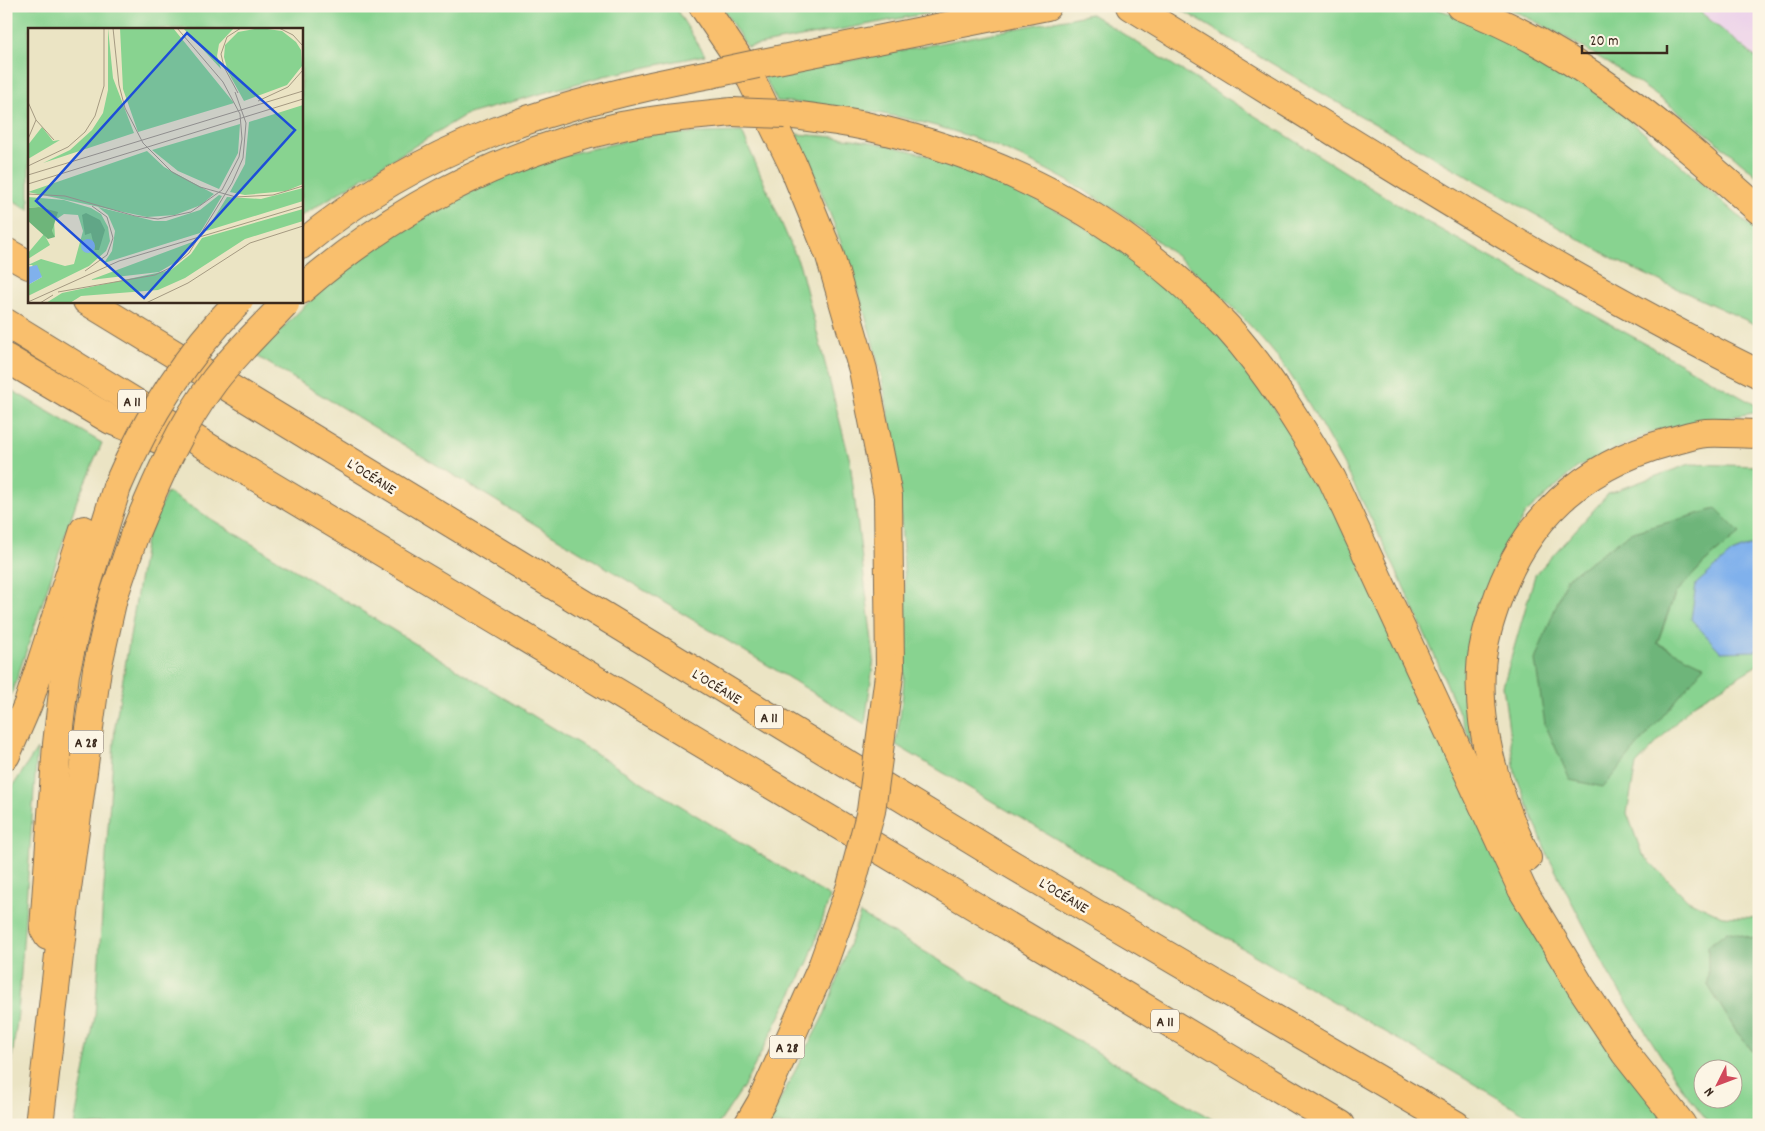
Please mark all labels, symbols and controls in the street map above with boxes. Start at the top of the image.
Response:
scale bar [1582,22,1668,54]
inset map [28,28,302,302]
text: 20 m [1590,31,1618,53]
road number: A 11 [118,390,146,412]
street label: L’OCÉANE [342,454,400,502]
street label: L’OCÉANE [687,664,745,711]
road number: A 11 [755,706,783,729]
road number: A 28 [68,730,104,754]
street label: L’OCÉANE [1034,873,1092,920]
road number: A 11 [1151,1009,1179,1032]
road number: A 28 [770,1036,804,1058]
north arrow [1692,1058,1742,1108]
text: N [1700,1082,1720,1101]

